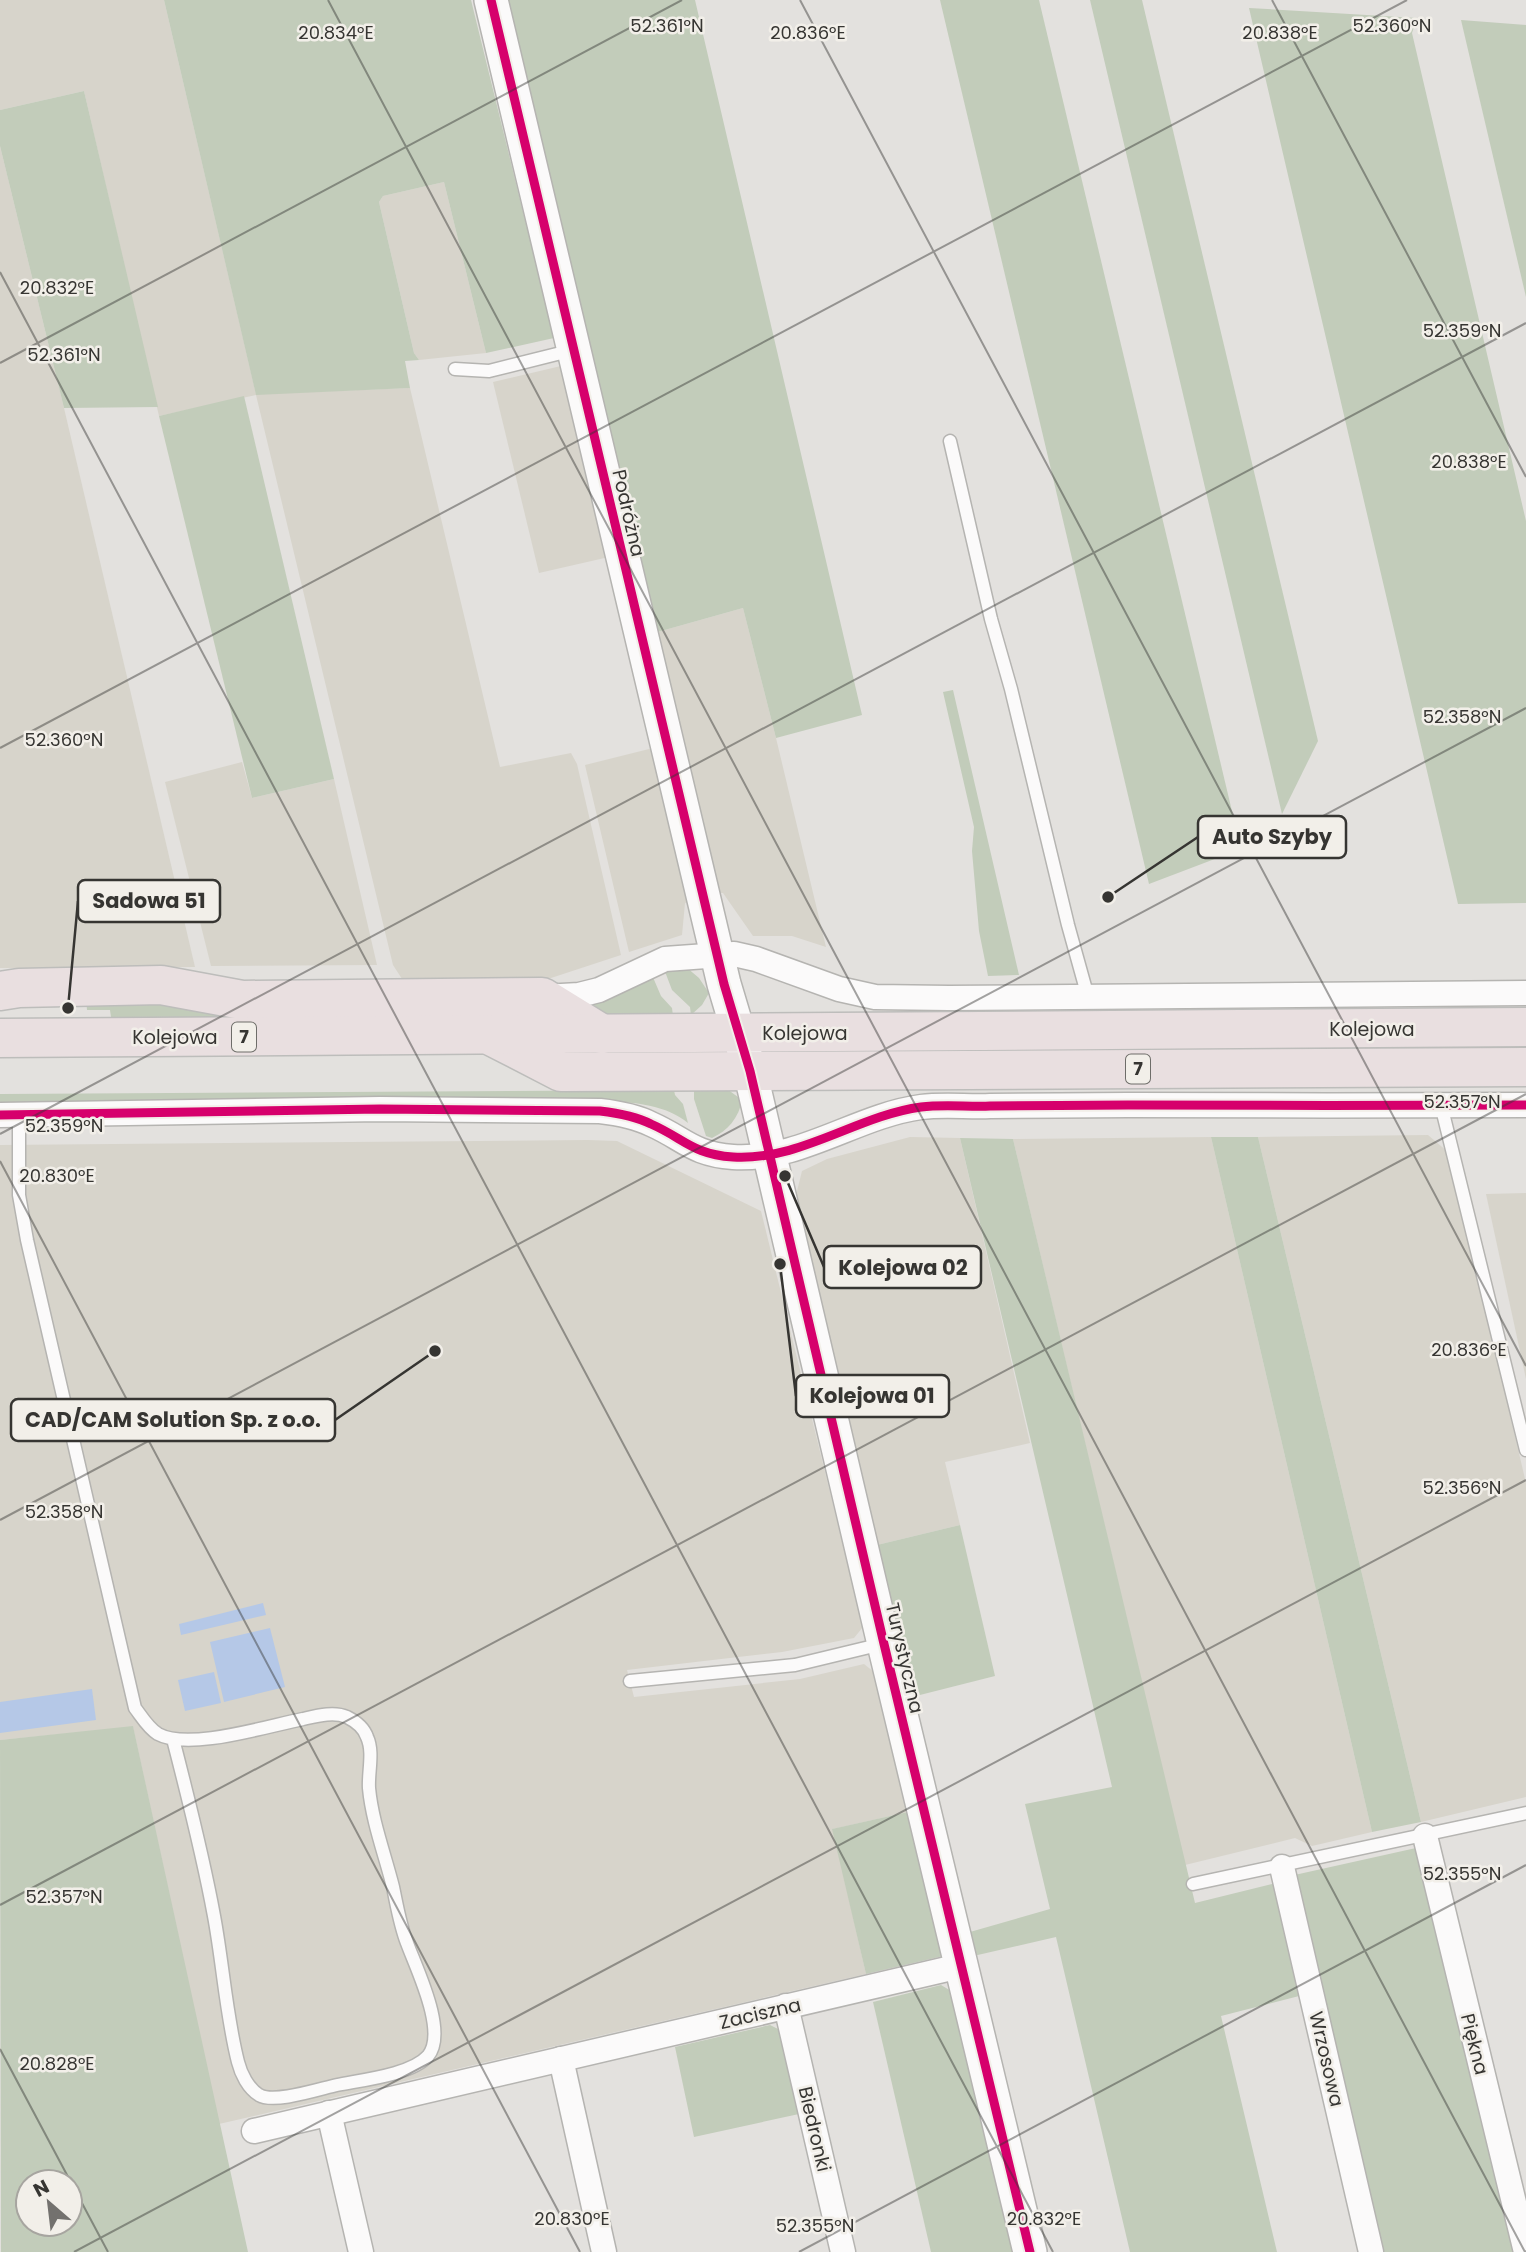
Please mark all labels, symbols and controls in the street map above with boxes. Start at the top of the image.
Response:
text: 52.361°N [630,13,704,38]
text: 52.360°N [1353,13,1431,38]
text: 20.834°E [298,20,374,45]
text: 20.836°E [770,20,846,45]
text: 20.838°E [1242,20,1318,45]
text: 20.832°E [20,275,94,300]
text: 52.359°N [1423,318,1501,343]
text: 52.361°N [27,342,101,367]
text: 20.838°E [1431,449,1507,474]
street label: Podróżna [605,467,652,559]
text: 52.358°N [1423,704,1501,729]
text: 52.360°N [25,727,103,752]
callout: Auto Szyby [1198,816,1346,858]
text: Auto Szyby [1212,822,1333,851]
callout: Sadowa 51 [78,880,220,922]
text: Sadowa 51 [92,886,206,915]
street label: Kolejowa [1329,1016,1415,1043]
street label: Kolejowa [762,1020,848,1047]
road number: 7 [232,1022,256,1052]
street label: Kolejowa [132,1024,218,1051]
road number: 7 [1126,1054,1150,1084]
text: 52.357°N [1423,1089,1501,1114]
text: 52.359°N [25,1113,103,1138]
text: 20.830°E [19,1163,95,1188]
callout: Kolejowa 02 [824,1246,981,1288]
text: Kolejowa 02 [838,1253,968,1282]
text: 20.836°E [1431,1337,1507,1362]
callout: Kolejowa 01 [796,1375,949,1417]
text: Kolejowa 01 [809,1381,935,1410]
callout: CAD/CAM Solution Sp. z o.o. [11,1399,335,1441]
text: CAD/CAM Solution Sp. z o.o. [25,1405,321,1434]
text: 52.356°N [1423,1475,1501,1500]
text: 52.358°N [25,1499,103,1524]
street label: Turystyczna [879,1600,930,1716]
text: 52.355°N [1423,1861,1501,1886]
text: 52.357°N [25,1884,103,1909]
street label: Zaciszna [717,1991,804,2036]
street label: Wrzosowa [1302,2009,1351,2109]
street label: Piękna [1454,2011,1495,2078]
text: 20.828°E [19,2051,95,2076]
street label: Biedronki [792,2084,837,2174]
north arrow [14,2168,84,2238]
text: N [29,2173,54,2204]
text: 20.830°E [534,2206,610,2231]
text: 20.832°E [1007,2206,1081,2231]
text: 52.355°N [776,2213,854,2238]

